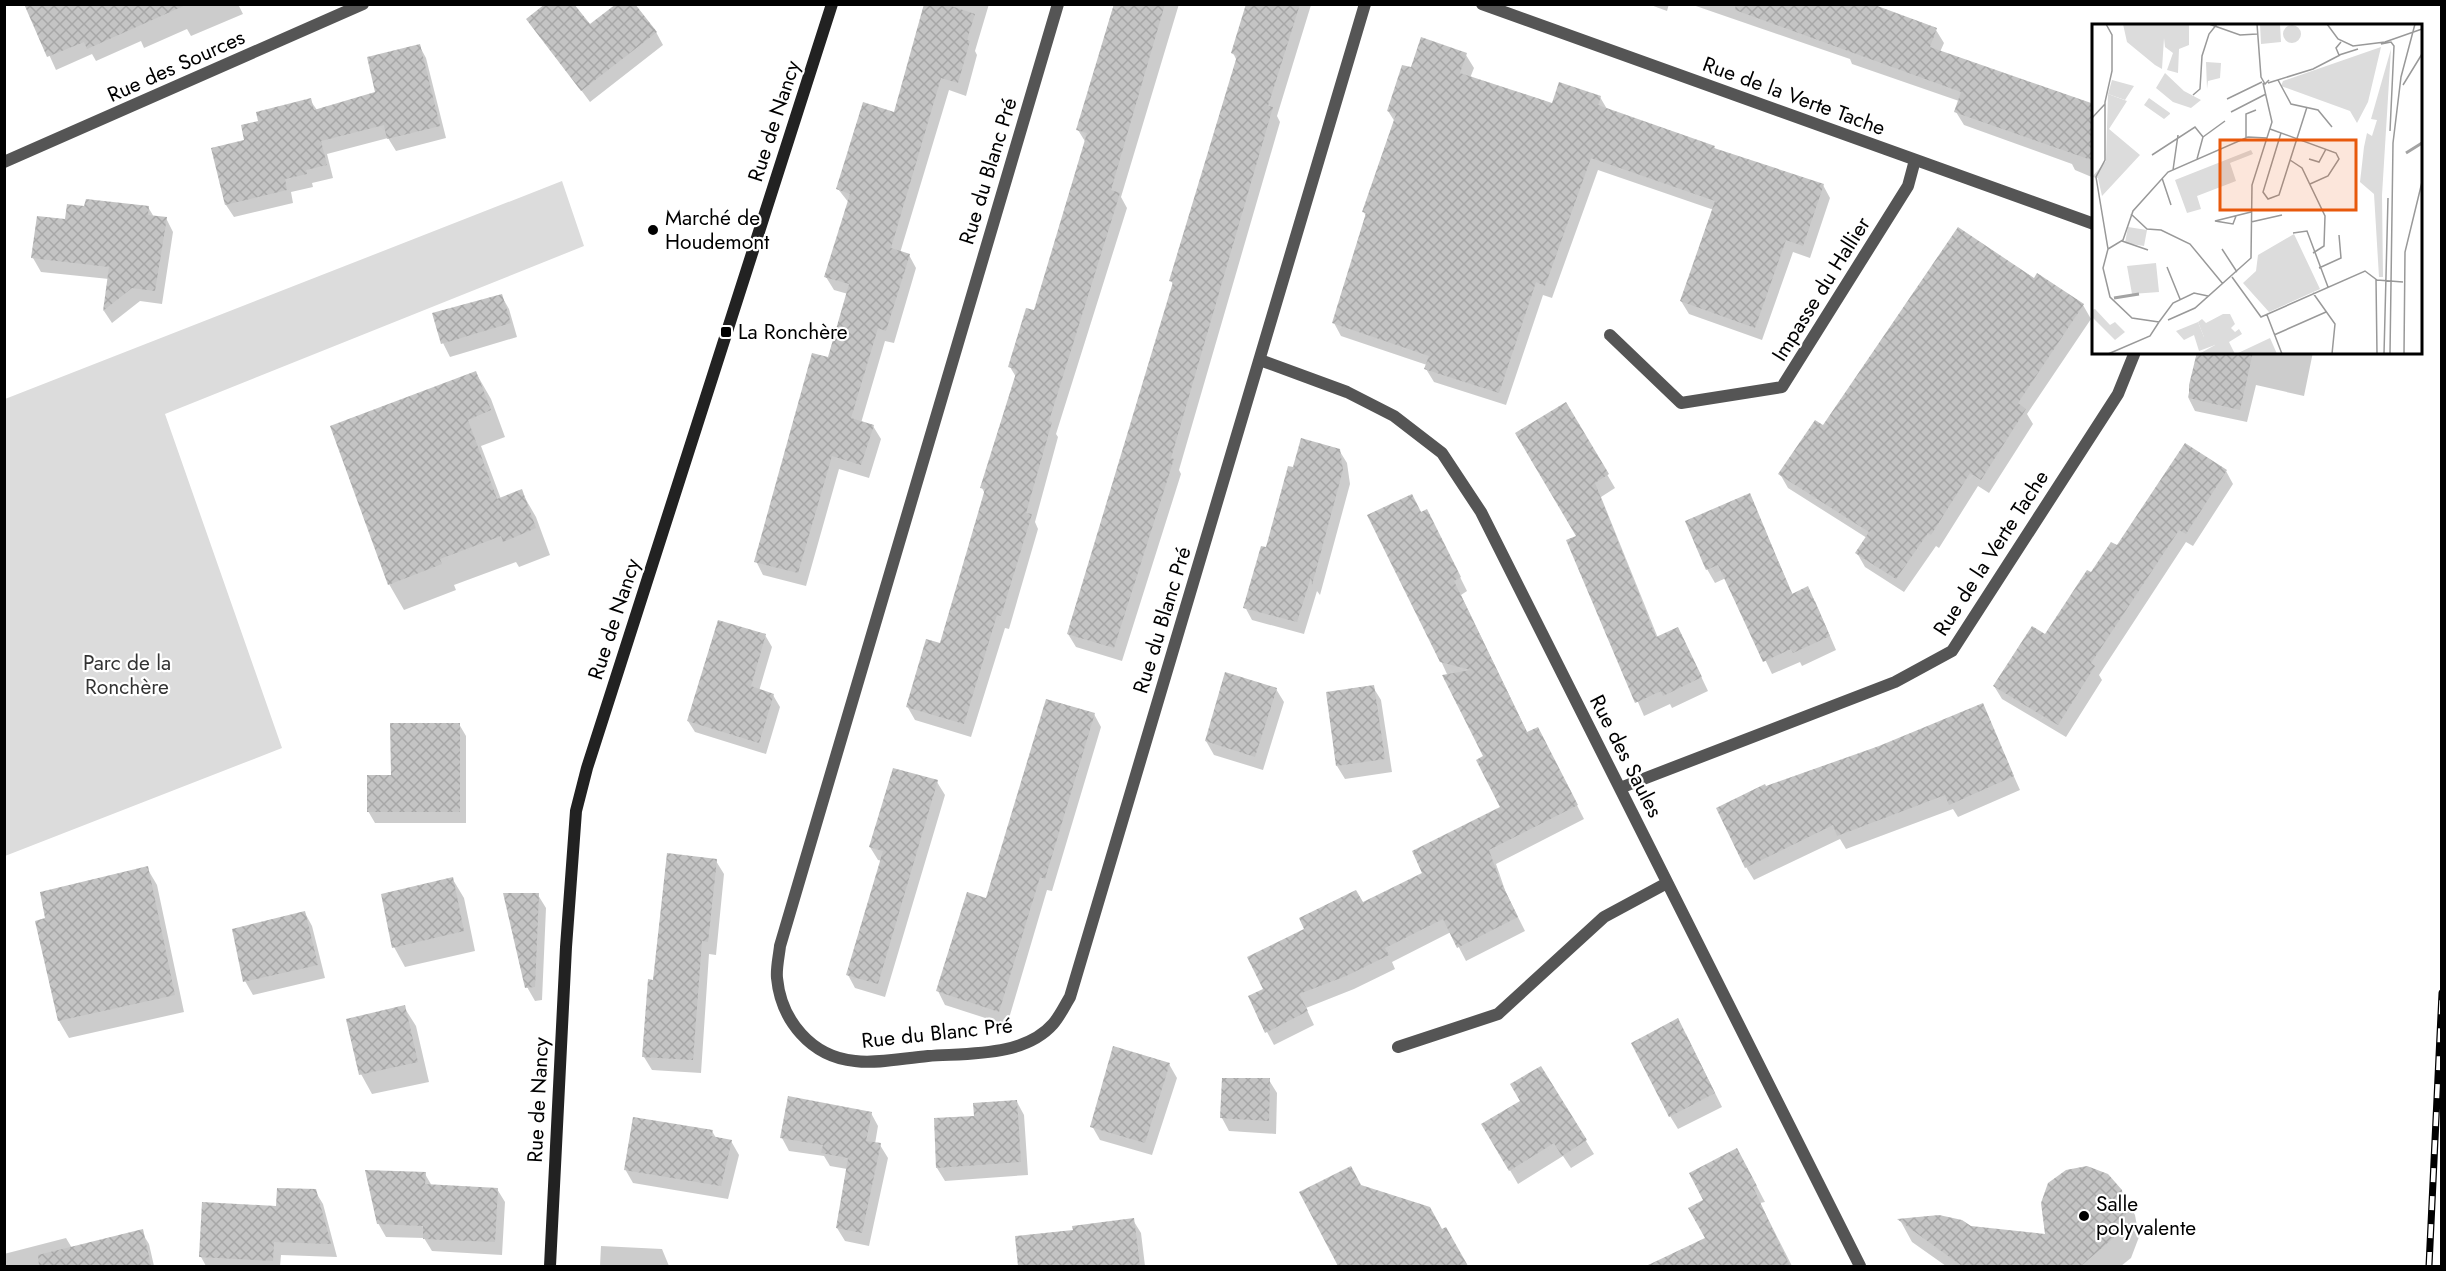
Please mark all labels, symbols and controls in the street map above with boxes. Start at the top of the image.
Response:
street label: Rue des Sources [102,22,250,110]
inset map [2092,24,2422,354]
street label: Rue de la Verte Tache [1699,49,1890,143]
street label: Rue de Nancy [740,56,808,185]
street label: Rue du Blanc Pré [951,94,1025,248]
place label: Marché de Houdemont [665,203,769,257]
street label: Impasse du Hallier [1765,210,1878,367]
marker: Marché de Houdemont [646,223,660,237]
place label: La Ronchère [738,317,848,347]
marker: La Ronchère [719,325,733,339]
street label: Rue de la Verte Tache [1926,464,2056,642]
street label: Rue du Blanc Pré [1125,543,1199,697]
street label: Rue de Nancy [580,554,648,683]
park label: Parc de la Ronchère [83,648,171,702]
street label: Rue des Saules [1582,689,1670,823]
street label: Rue du Blanc Pré [860,1010,1014,1056]
street label: Rue de Nancy [520,1036,556,1164]
place label: Salle polyvalente [2096,1189,2196,1243]
marker: Salle polyvalente [2077,1209,2091,1223]

